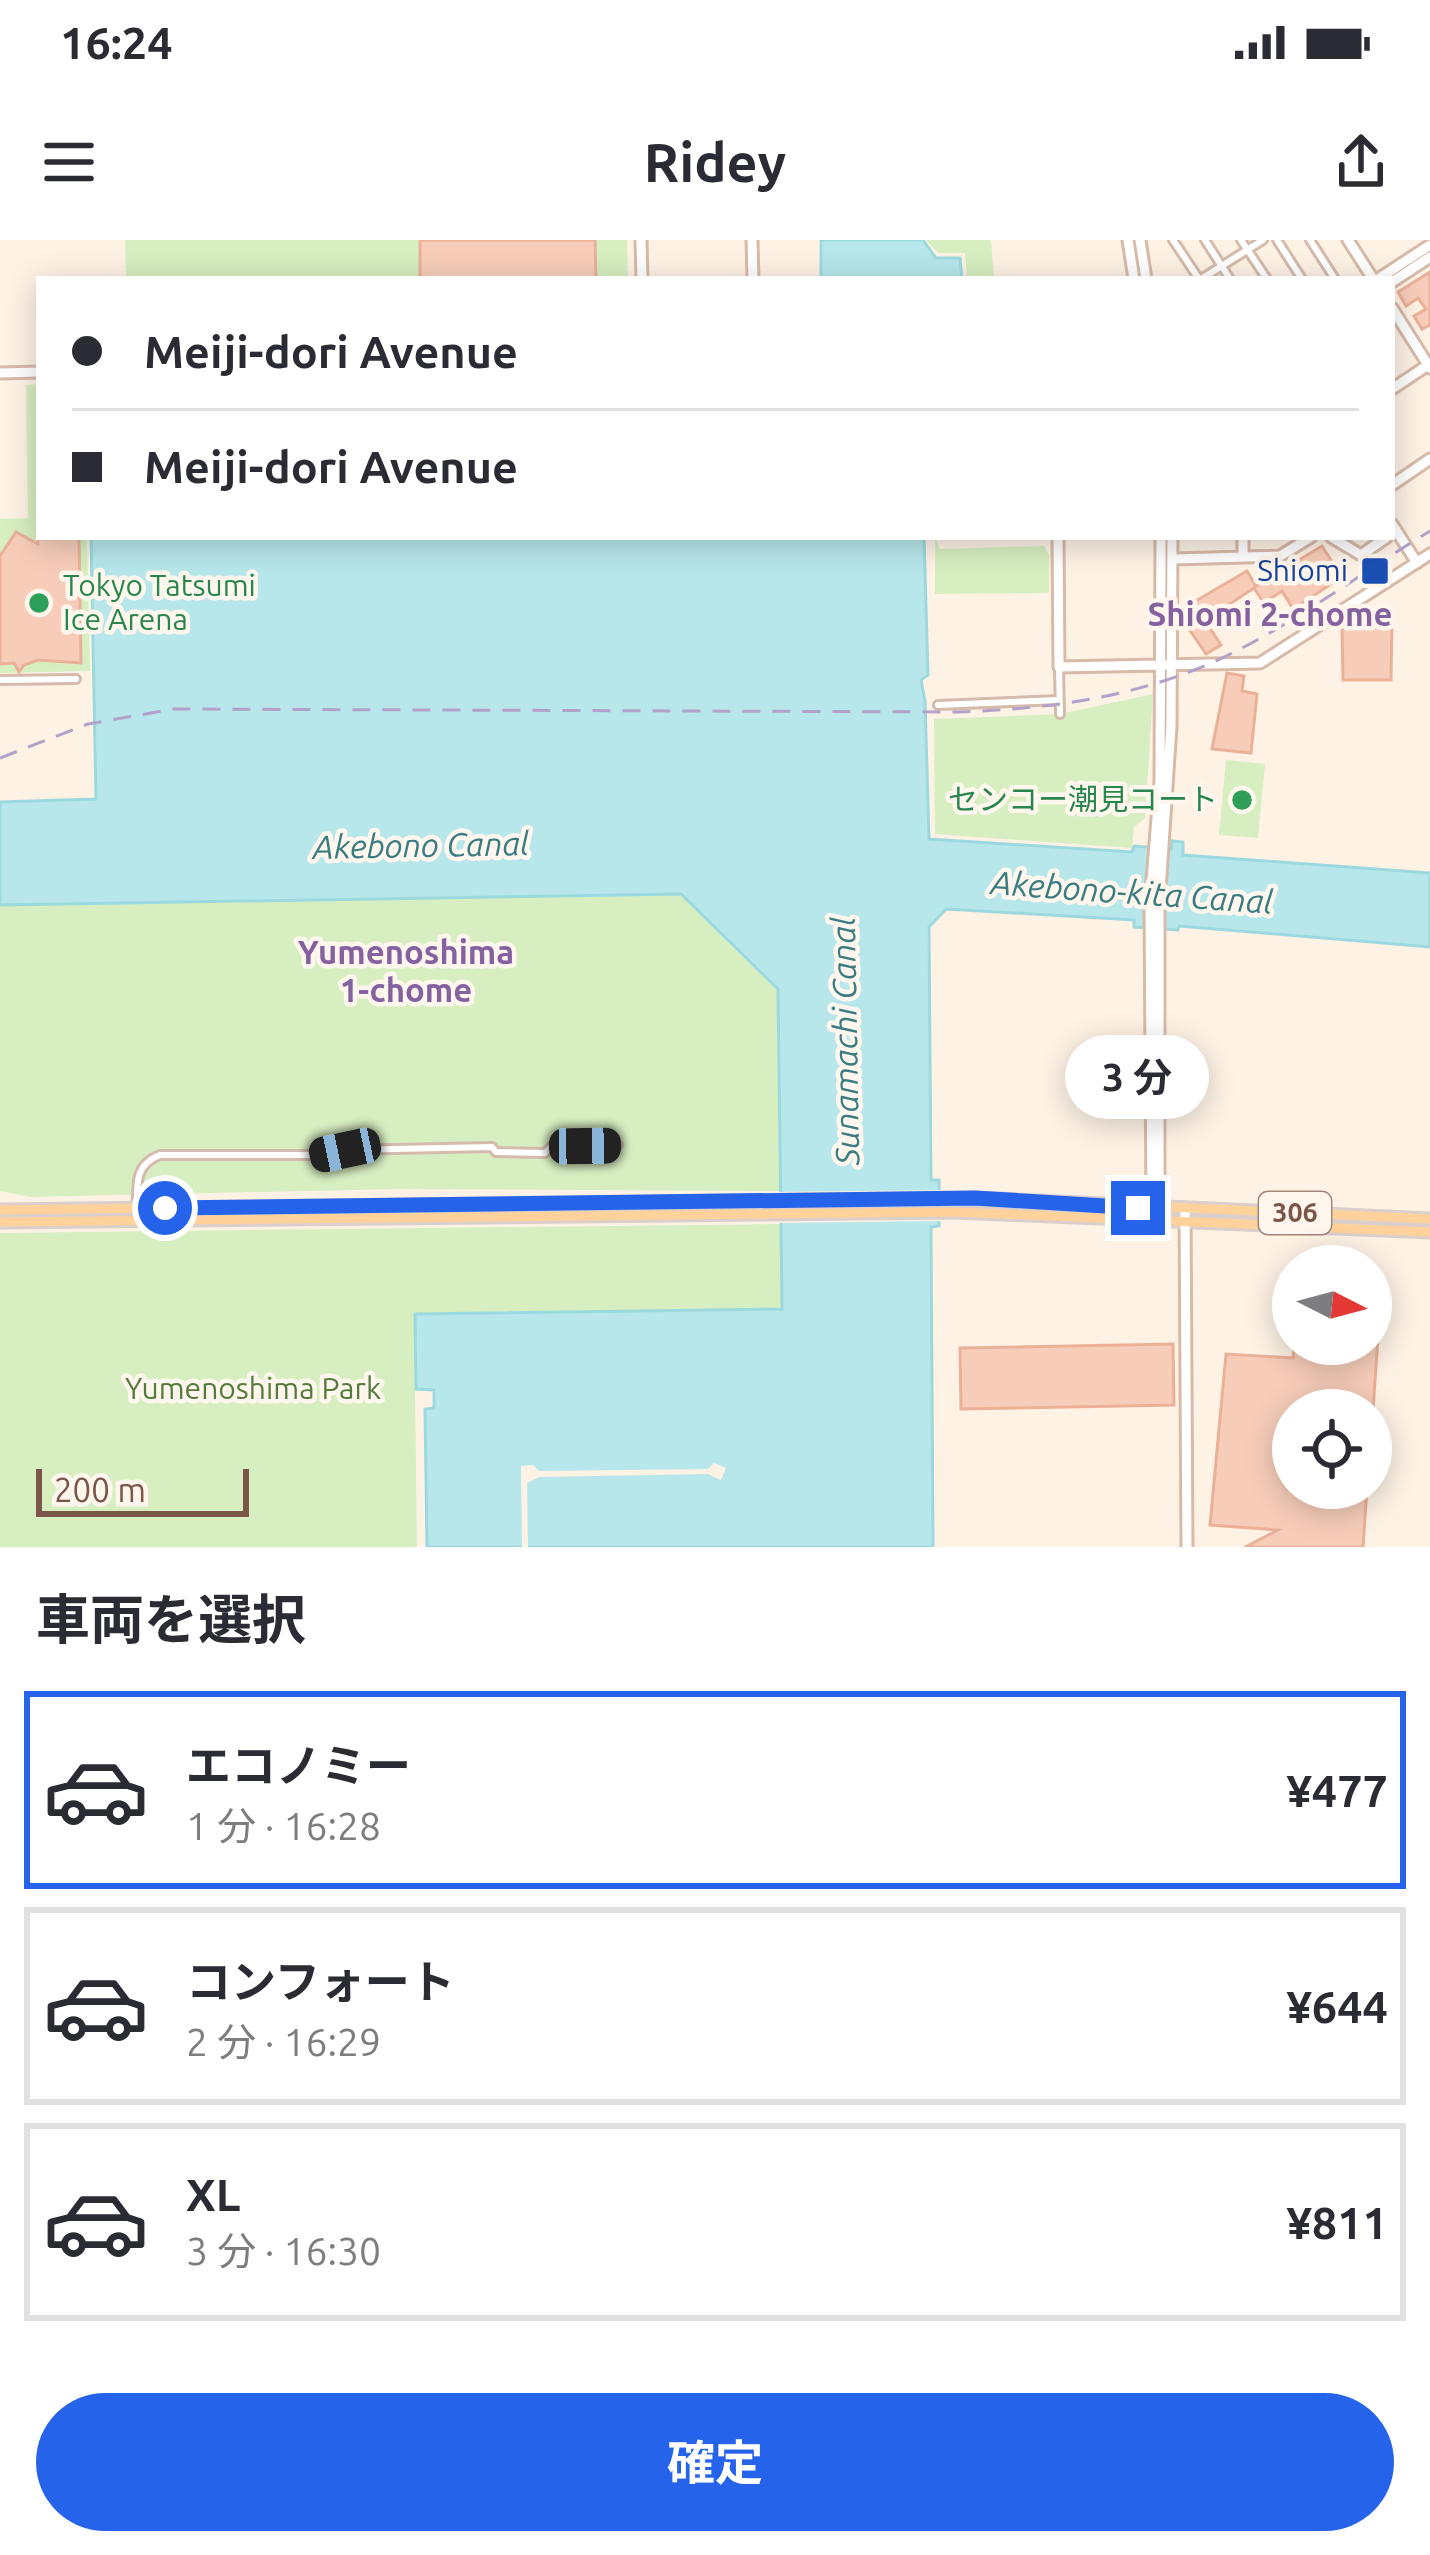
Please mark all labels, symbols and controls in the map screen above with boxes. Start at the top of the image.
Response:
text: 16:24 [60,17,173,68]
icon: menu [36,129,102,195]
icon: share [1328,129,1394,195]
text: Ridey [644,132,786,192]
text: Meiji-dori Avenue [144,326,518,377]
text: Meiji-dori Avenue [144,441,518,492]
place label: Shiomi [1257,553,1348,587]
marker: Shiomi [1359,555,1391,587]
place label: Tokyo Tatsumi Ice Arena [63,568,256,636]
marker: Tokyo Tatsumi Ice Arena [26,590,52,616]
district label: Shiomi 2-chome [1147,595,1393,632]
place label: センコー潮見コート [948,782,1218,816]
marker: センコー潮見コート [1229,787,1255,813]
water label: Akebono Canal [310,824,530,865]
water label: Akebono-kita Canal [988,863,1274,920]
water label: Sunamachi Canal [824,916,865,1167]
district label: Yumenoshima 1-chome [298,933,514,1008]
callout: 3 分 [1066,1034,1210,1118]
text: 3 分 [1102,1055,1172,1098]
car [306,1125,384,1175]
car [549,1127,621,1165]
route start [138,1181,192,1235]
route end [1111,1181,1165,1235]
road number: 306 [1259,1192,1331,1234]
north arrow [1272,1245,1392,1365]
map controls [1272,1245,1392,1509]
park label: Yumenoshima Park [125,1371,381,1405]
button: locate [1272,1389,1392,1509]
scale bar [36,1463,249,1516]
text: 200 m [54,1471,146,1508]
text: 車両を選択 [36,1589,306,1649]
icon: car [42,1736,150,1844]
text: エコノミー [186,1740,411,1791]
text: ¥477 [1286,1765,1388,1816]
text: 1 分 · 16:28 [186,1804,381,1847]
icon: car [42,1952,150,2060]
text: コンフォート [186,1956,455,2007]
text: ¥644 [1286,1981,1388,2032]
text: 2 分 · 16:29 [186,2020,381,2063]
icon: car [42,2168,150,2276]
text: XL [186,2169,240,2220]
text: ¥811 [1286,2197,1388,2248]
text: 3 分 · 16:30 [186,2229,381,2272]
button: 確定 [36,2393,1394,2531]

